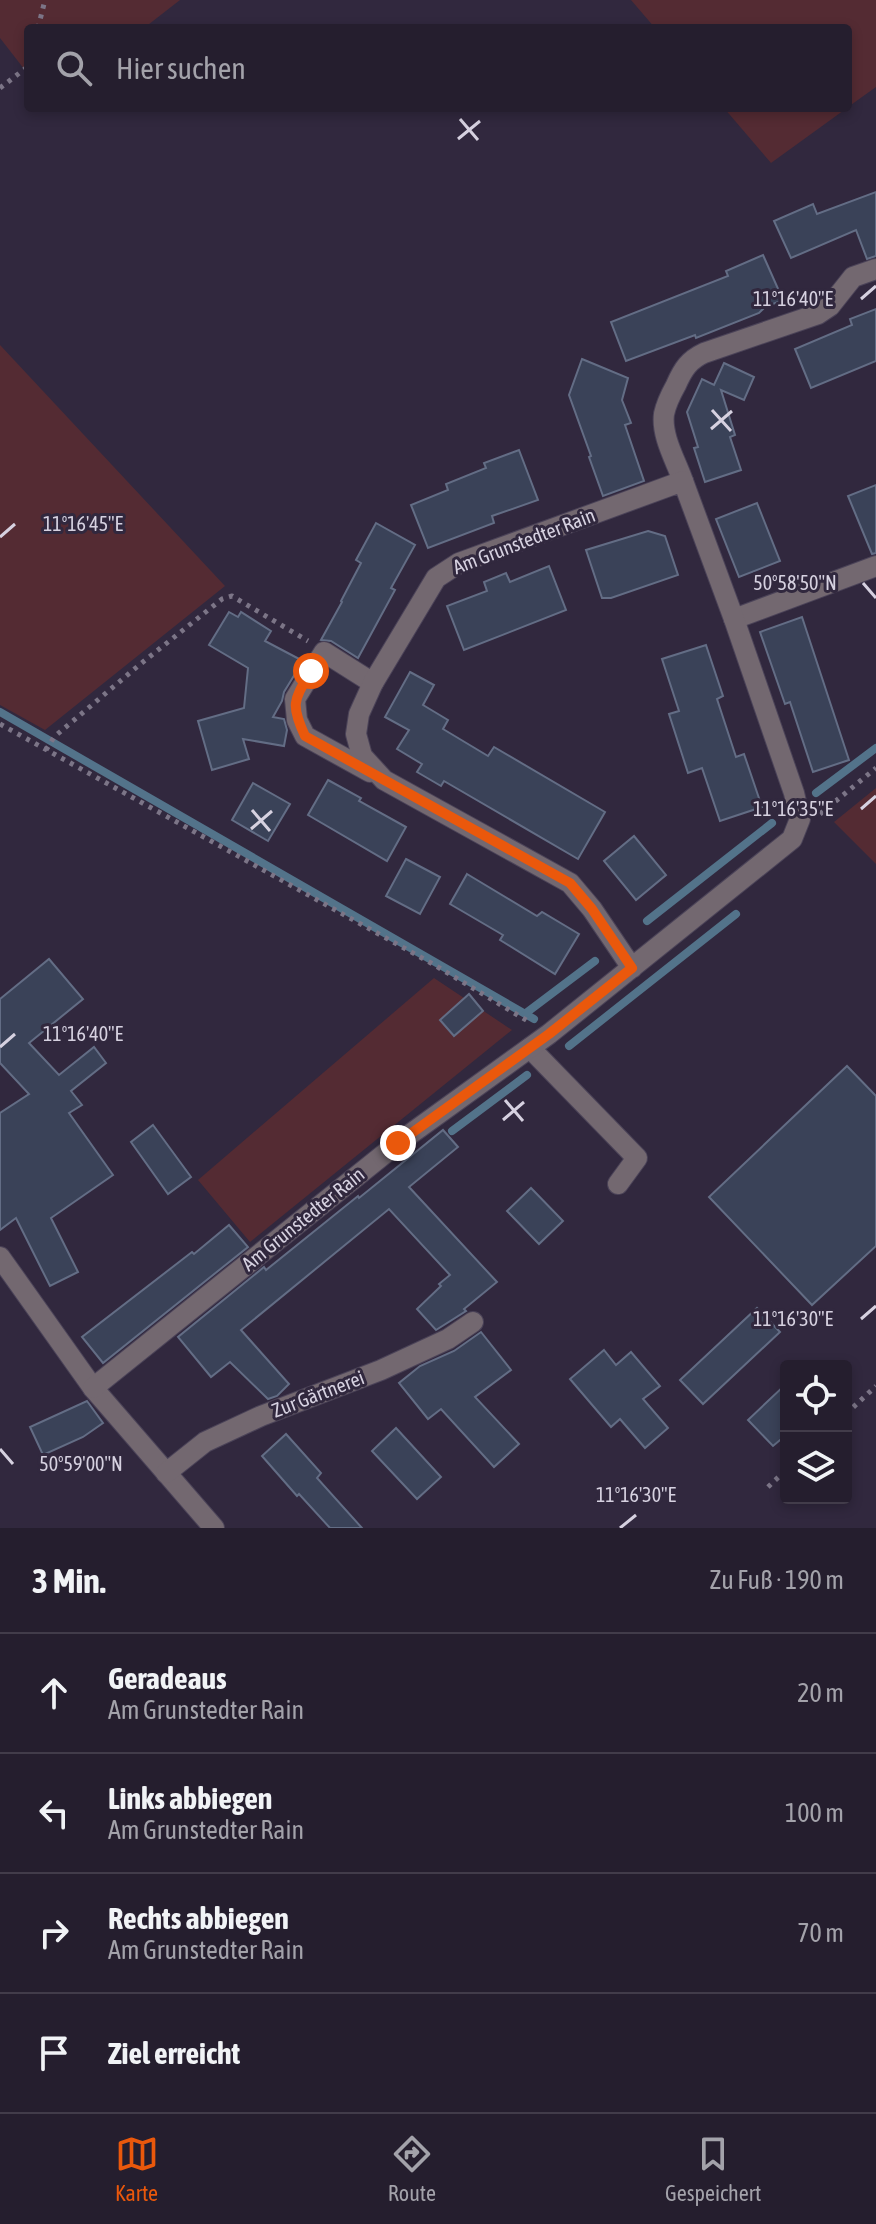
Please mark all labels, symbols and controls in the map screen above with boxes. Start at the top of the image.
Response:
search box [24,24,852,112]
icon: search [52,46,96,90]
text: Hier suchen [116,51,246,85]
text: 11°16'40"E [753,287,834,310]
street label: Am Grunstedter Rain [449,503,598,578]
text: 11°16'45"E [43,512,124,535]
text: 50°58'50"N [753,571,837,594]
route start [293,653,329,689]
text: 11°16'35"E [753,797,834,820]
text: 11°16'40"E [43,1022,124,1045]
route end [380,1125,416,1161]
street label: Am Grunstedter Rain [237,1162,369,1275]
text: 11°16'30"E [753,1307,834,1330]
map controls [780,1360,852,1504]
button: locate [780,1360,852,1432]
street label: Zur Gärtnerei [268,1365,367,1422]
button: layers [780,1432,852,1504]
text: 50°59'00"N [39,1452,123,1475]
text: 11°16'30"E [596,1483,677,1506]
text: 3 Min. [32,1561,106,1600]
text: Zu Fuß · 190 m [710,1565,844,1595]
text: Geradeaus [108,1661,227,1695]
icon: ahead [32,1671,76,1715]
text: 20 m [797,1678,844,1708]
text: Am Grunstedter Rain [108,1695,304,1725]
text: Links abbiegen [108,1781,272,1815]
icon: left [32,1791,76,1835]
text: 100 m [785,1798,844,1828]
text: Am Grunstedter Rain [108,1815,304,1845]
text: Rechts abbiegen [108,1901,289,1935]
icon: right [32,1911,76,1955]
text: 70 m [797,1918,844,1948]
text: Am Grunstedter Rain [108,1935,304,1965]
icon: arrive [32,2031,76,2075]
text: Ziel erreicht [108,2036,240,2070]
tab: Karte [115,2132,159,2206]
tab: Route [388,2132,436,2206]
tab: Gespeichert [665,2132,761,2206]

